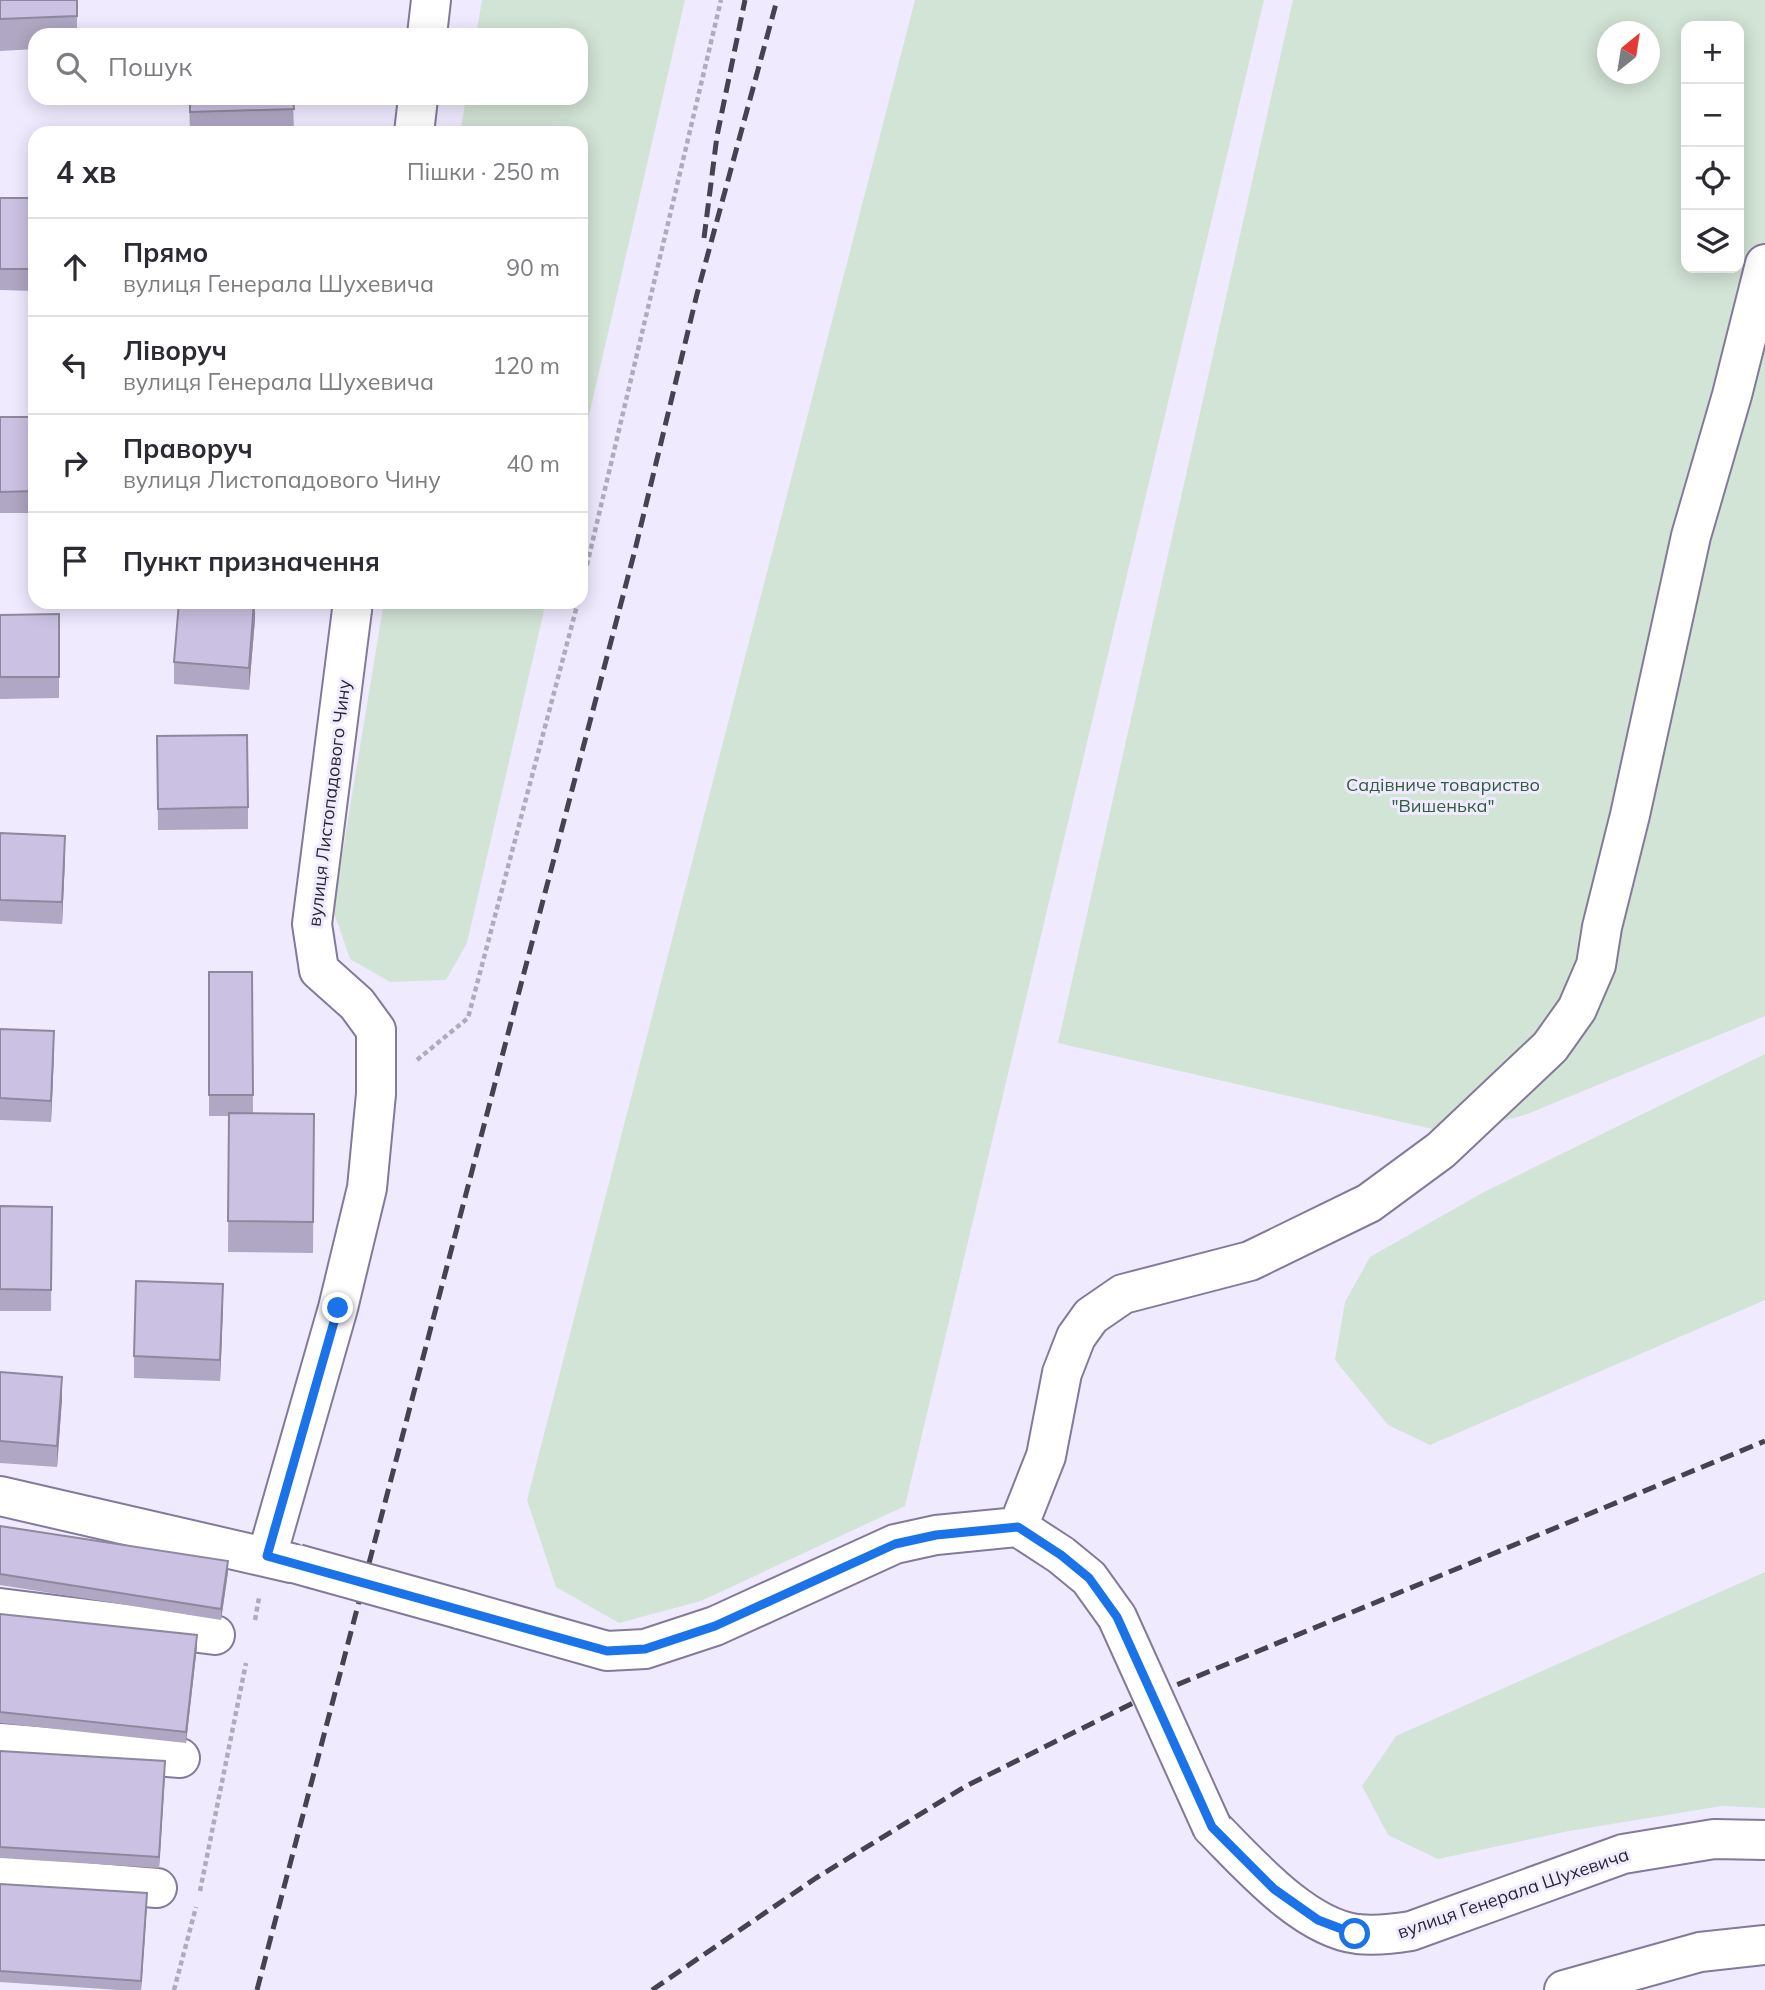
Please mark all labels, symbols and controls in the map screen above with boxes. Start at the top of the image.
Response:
north arrow [1597,21,1660,84]
map controls [1681,21,1744,273]
button: + [1681,21,1744,84]
search box [28,28,588,105]
icon: search [52,48,90,86]
text: Пошук [108,50,192,83]
button: − [1681,84,1744,147]
button: locate [1681,147,1744,210]
text: 4 хв [56,153,116,191]
text: Пішки · 250 m [407,157,560,186]
button: layers [1681,210,1744,273]
text: Прямо [123,236,208,269]
icon: ahead [56,248,94,286]
text: 90 m [506,253,560,282]
text: вулиця Генерала Шухевича [123,269,434,298]
text: Ліворуч [123,334,227,367]
icon: left [56,346,94,384]
text: 120 m [492,351,560,380]
text: вулиця Генерала Шухевича [123,367,434,396]
text: Праворуч [123,432,253,465]
icon: right [56,444,94,482]
text: 40 m [506,449,560,478]
text: вулиця Листопадового Чину [123,465,441,494]
icon: arrive [56,542,94,580]
text: Пункт призначення [123,545,380,578]
street label: вулиця Листопадового Чину [302,678,356,928]
park label: Садівниче товариство "Вишенька" [1346,773,1540,817]
route end [322,1292,353,1323]
street label: вулиця Генерала Шухевича [1394,1843,1632,1943]
route start [1339,1918,1370,1949]

